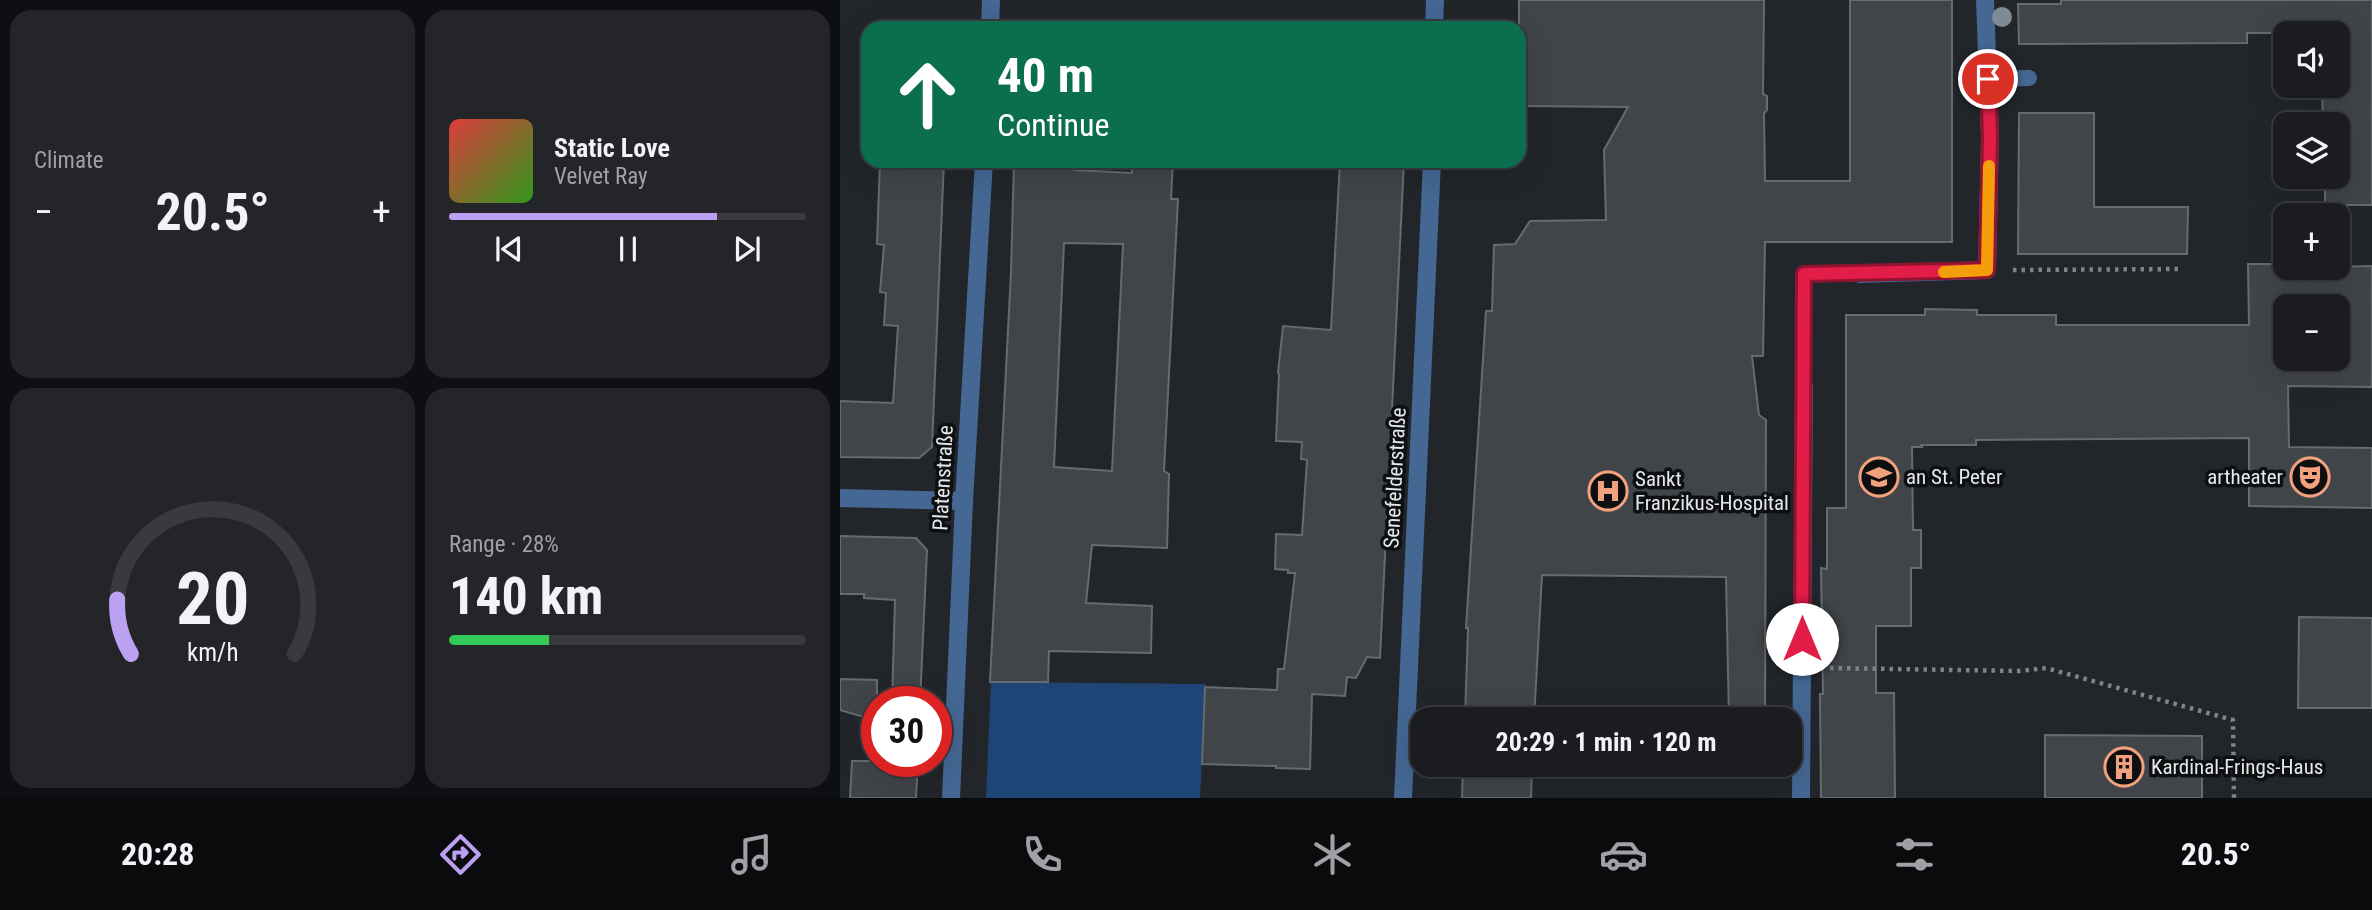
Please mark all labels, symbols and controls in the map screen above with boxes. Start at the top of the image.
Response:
map controls [2273,21,2350,371]
button: sound [2273,21,2350,98]
text: 40 m [997,47,1094,104]
icon: ahead [882,49,973,140]
pin [1958,49,2018,109]
icon: arrive [1969,60,2007,98]
text: Continue [997,106,1109,144]
button: layers [2273,112,2350,189]
text: Static Love [554,133,670,163]
text: Climate [34,147,104,174]
text: Velvet Ray [554,163,648,190]
text: 20.5° [155,182,270,243]
text: − [34,190,53,234]
text: + [372,190,391,234]
button: + [2273,203,2350,280]
icon: previous [490,230,528,268]
icon: pause [609,230,647,268]
icon: next [728,230,766,268]
button: − [2273,294,2350,371]
street label: Senefelderstraße [1379,407,1411,549]
street label: Platenstraße [928,425,958,531]
school or university icon: an St. Peter [1858,456,1900,498]
theatre icon: artheater [2289,456,2331,498]
place label: an St. Peter [1906,465,2002,489]
place label: artheater [2207,465,2283,489]
place label: Sankt Franzikus-Hospital [1635,467,1789,515]
hospital icon: Sankt Franzikus-Hospital [1587,470,1629,512]
text: Range · 28% [449,531,559,558]
text: 20 [176,556,249,642]
text: 140 km [449,566,603,627]
position arrow [1765,602,1839,676]
text: km/h [187,638,238,667]
speed limit sign: 30 [861,686,952,777]
text: 20:29 · 1 min · 120 m [1496,727,1716,757]
building icon: Kardinal-Frings-Haus [2103,746,2145,788]
place label: Kardinal-Frings-Haus [2151,755,2323,779]
icon: directions [436,830,485,879]
icon: music [727,830,776,879]
icon: phone [1018,830,1067,879]
icon: climate [1308,830,1357,879]
icon: car [1599,830,1648,879]
icon: filters [1890,830,1939,879]
text: 20:28 [121,835,194,873]
text: 20.5° [2181,835,2251,873]

